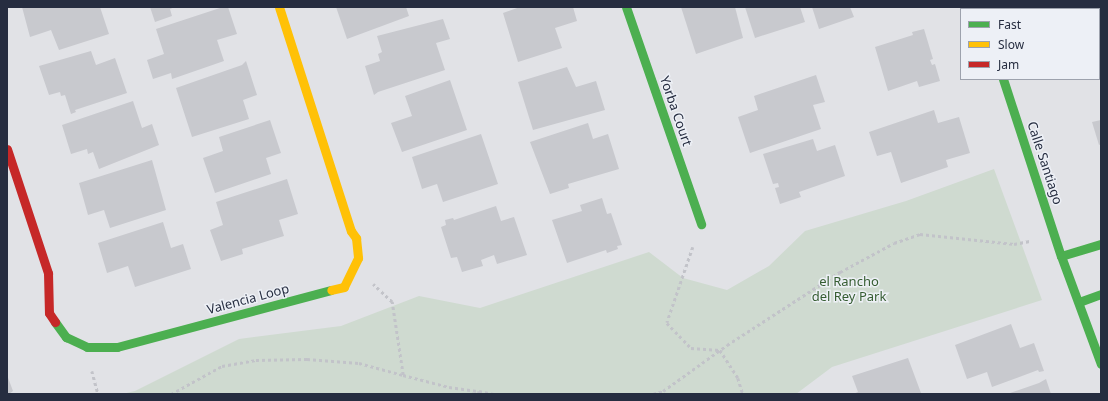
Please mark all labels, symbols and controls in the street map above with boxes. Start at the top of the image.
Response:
legend [960,8,1100,80]
text: Fast [998,16,1021,33]
text: Slow [998,36,1024,53]
text: Jam [998,56,1019,73]
street label: Yorba Court [657,74,695,148]
street label: Calle Santiago [1024,119,1066,207]
park label: el Rancho del Rey Park [812,274,886,305]
street label: Valencia Loop [205,281,291,317]

